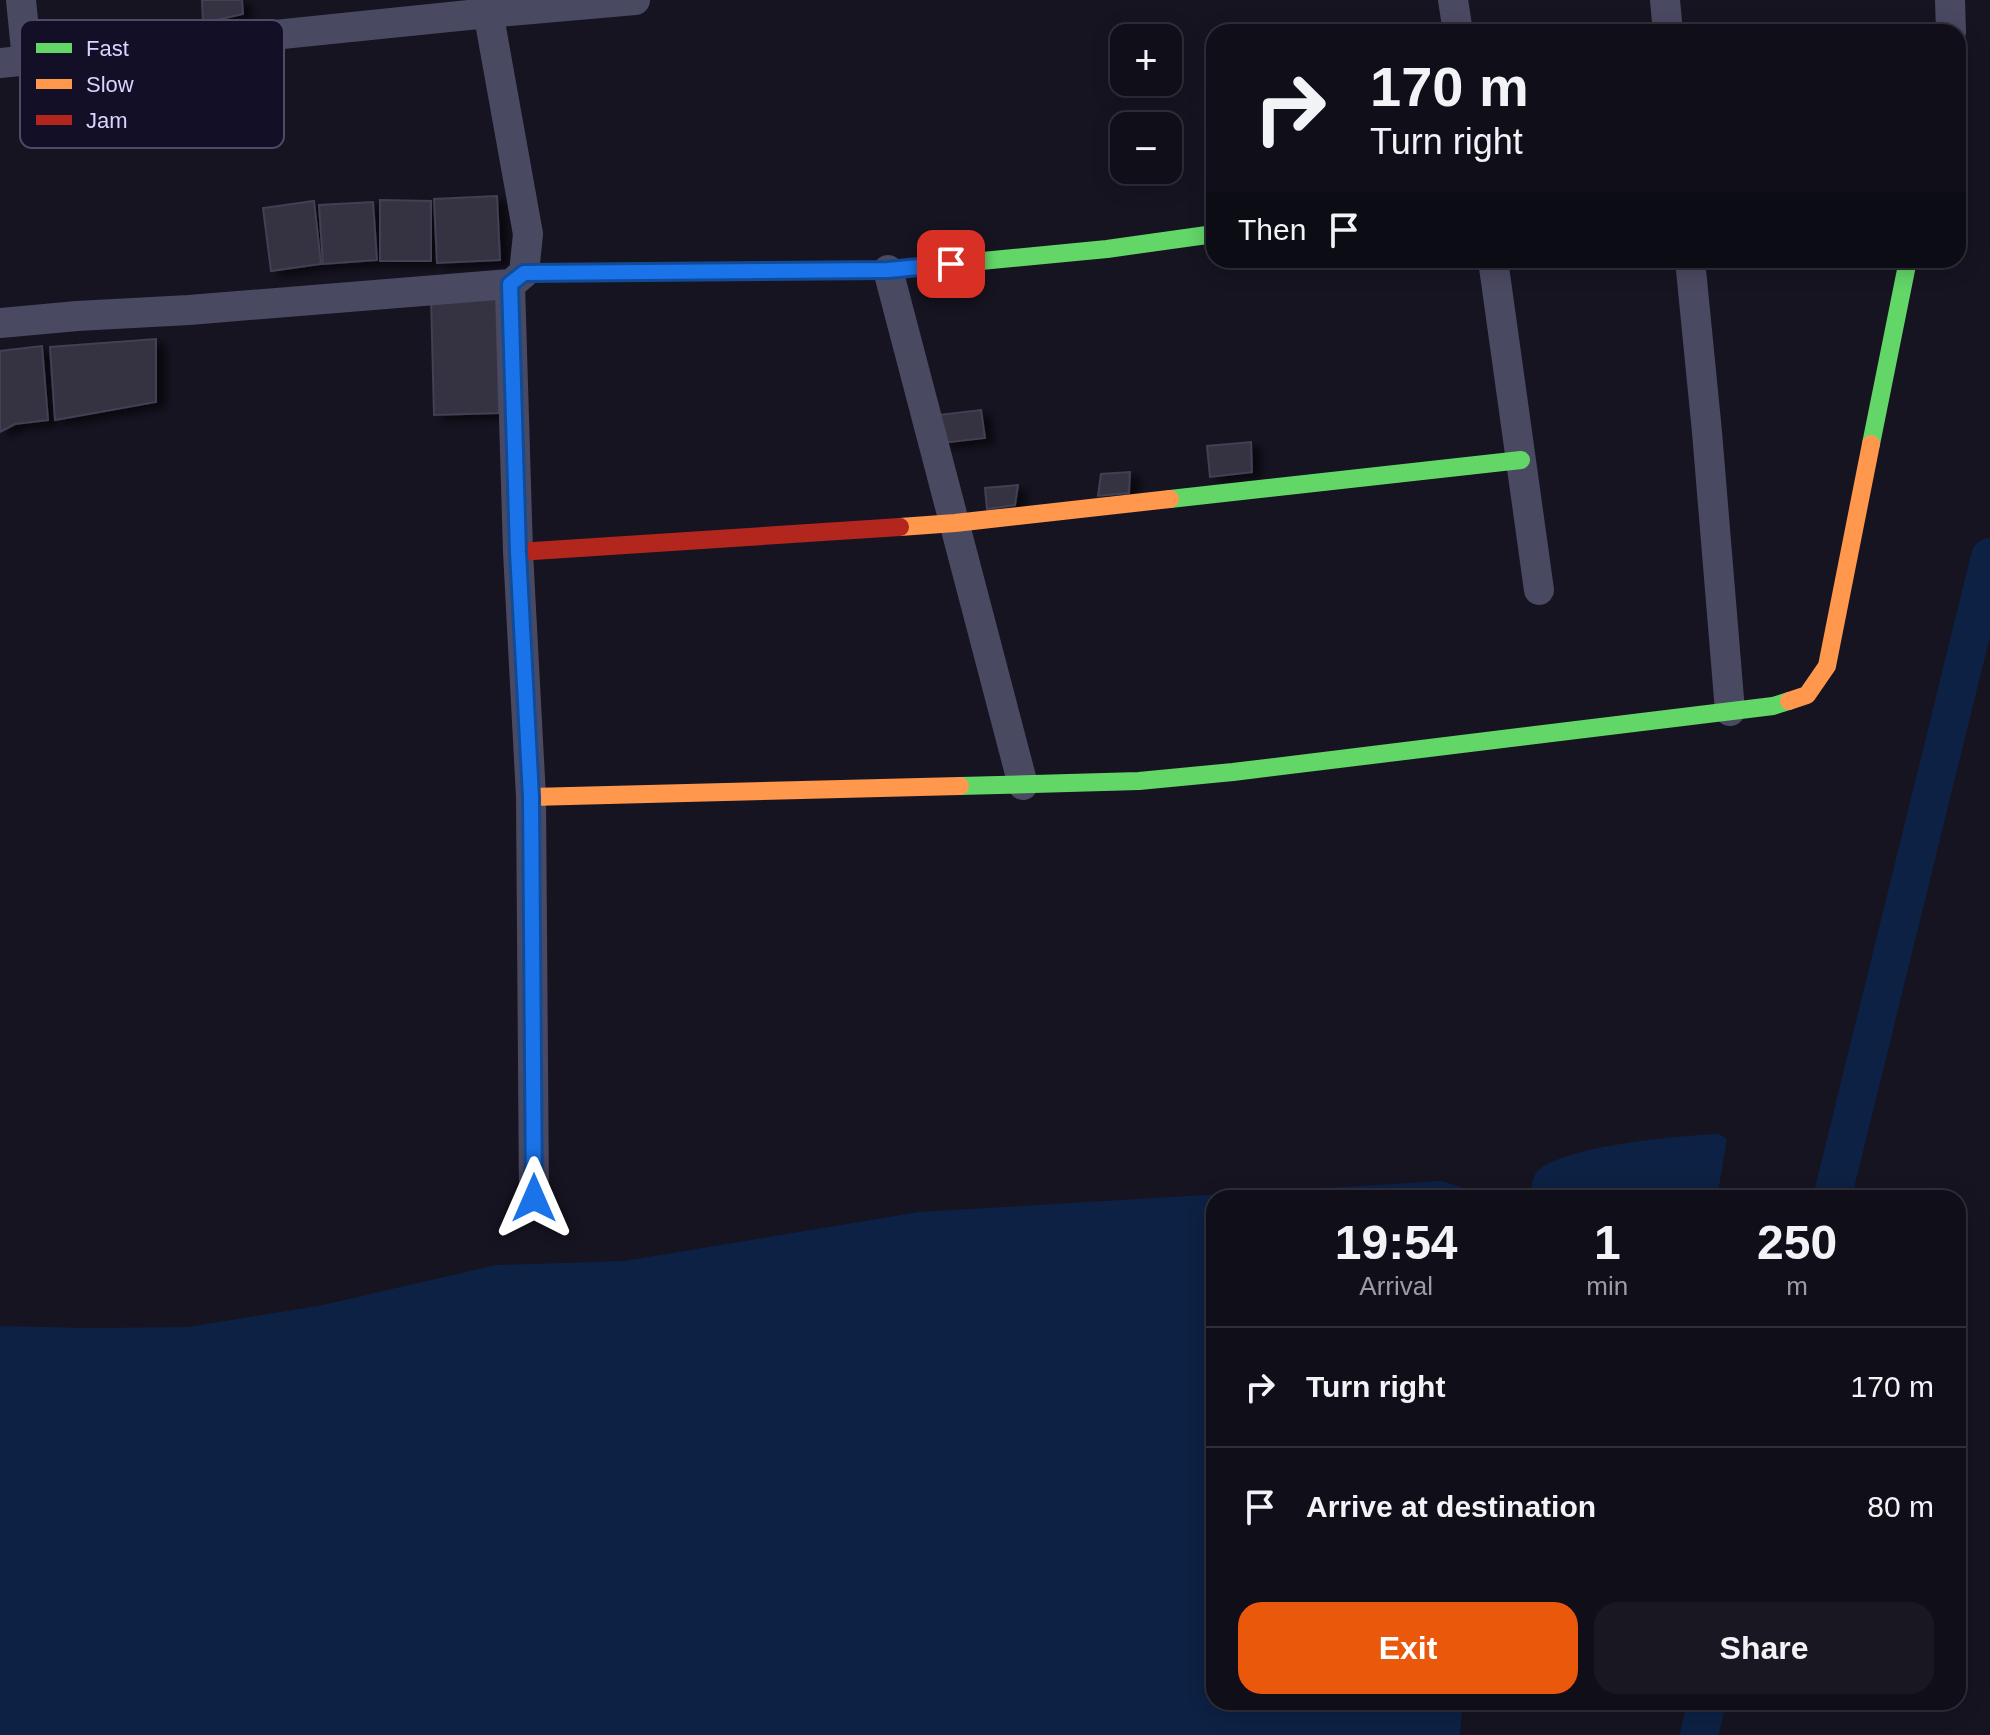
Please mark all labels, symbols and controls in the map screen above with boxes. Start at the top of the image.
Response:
legend [20,20,284,148]
map controls [1110,24,1182,184]
button: + [1110,24,1182,96]
text: Fast [86,36,129,61]
text: 170 m [1370,55,1529,118]
icon: right [1238,56,1342,160]
text: Slow [86,72,134,97]
text: Jam [86,108,128,133]
button: − [1110,112,1182,184]
text: Turn right [1370,121,1523,162]
icon: arrive [1322,208,1366,252]
text: Then [1238,213,1306,246]
pin [917,230,985,298]
icon: arrive [929,242,973,286]
position arrow [492,1156,576,1240]
text: 19:54 [1335,1216,1458,1269]
text: 1 [1594,1216,1621,1269]
text: 250 [1757,1216,1837,1269]
text: Arrival [1359,1271,1433,1301]
text: min [1586,1271,1628,1301]
text: m [1786,1271,1808,1301]
icon: right [1238,1365,1282,1409]
text: Turn right [1306,1370,1445,1403]
text: 170 m [1851,1370,1934,1403]
icon: arrive [1238,1485,1282,1529]
text: Arrive at destination [1306,1490,1596,1523]
text: 80 m [1867,1490,1934,1523]
button: Exit [1238,1602,1578,1694]
button: Share [1594,1602,1934,1694]

